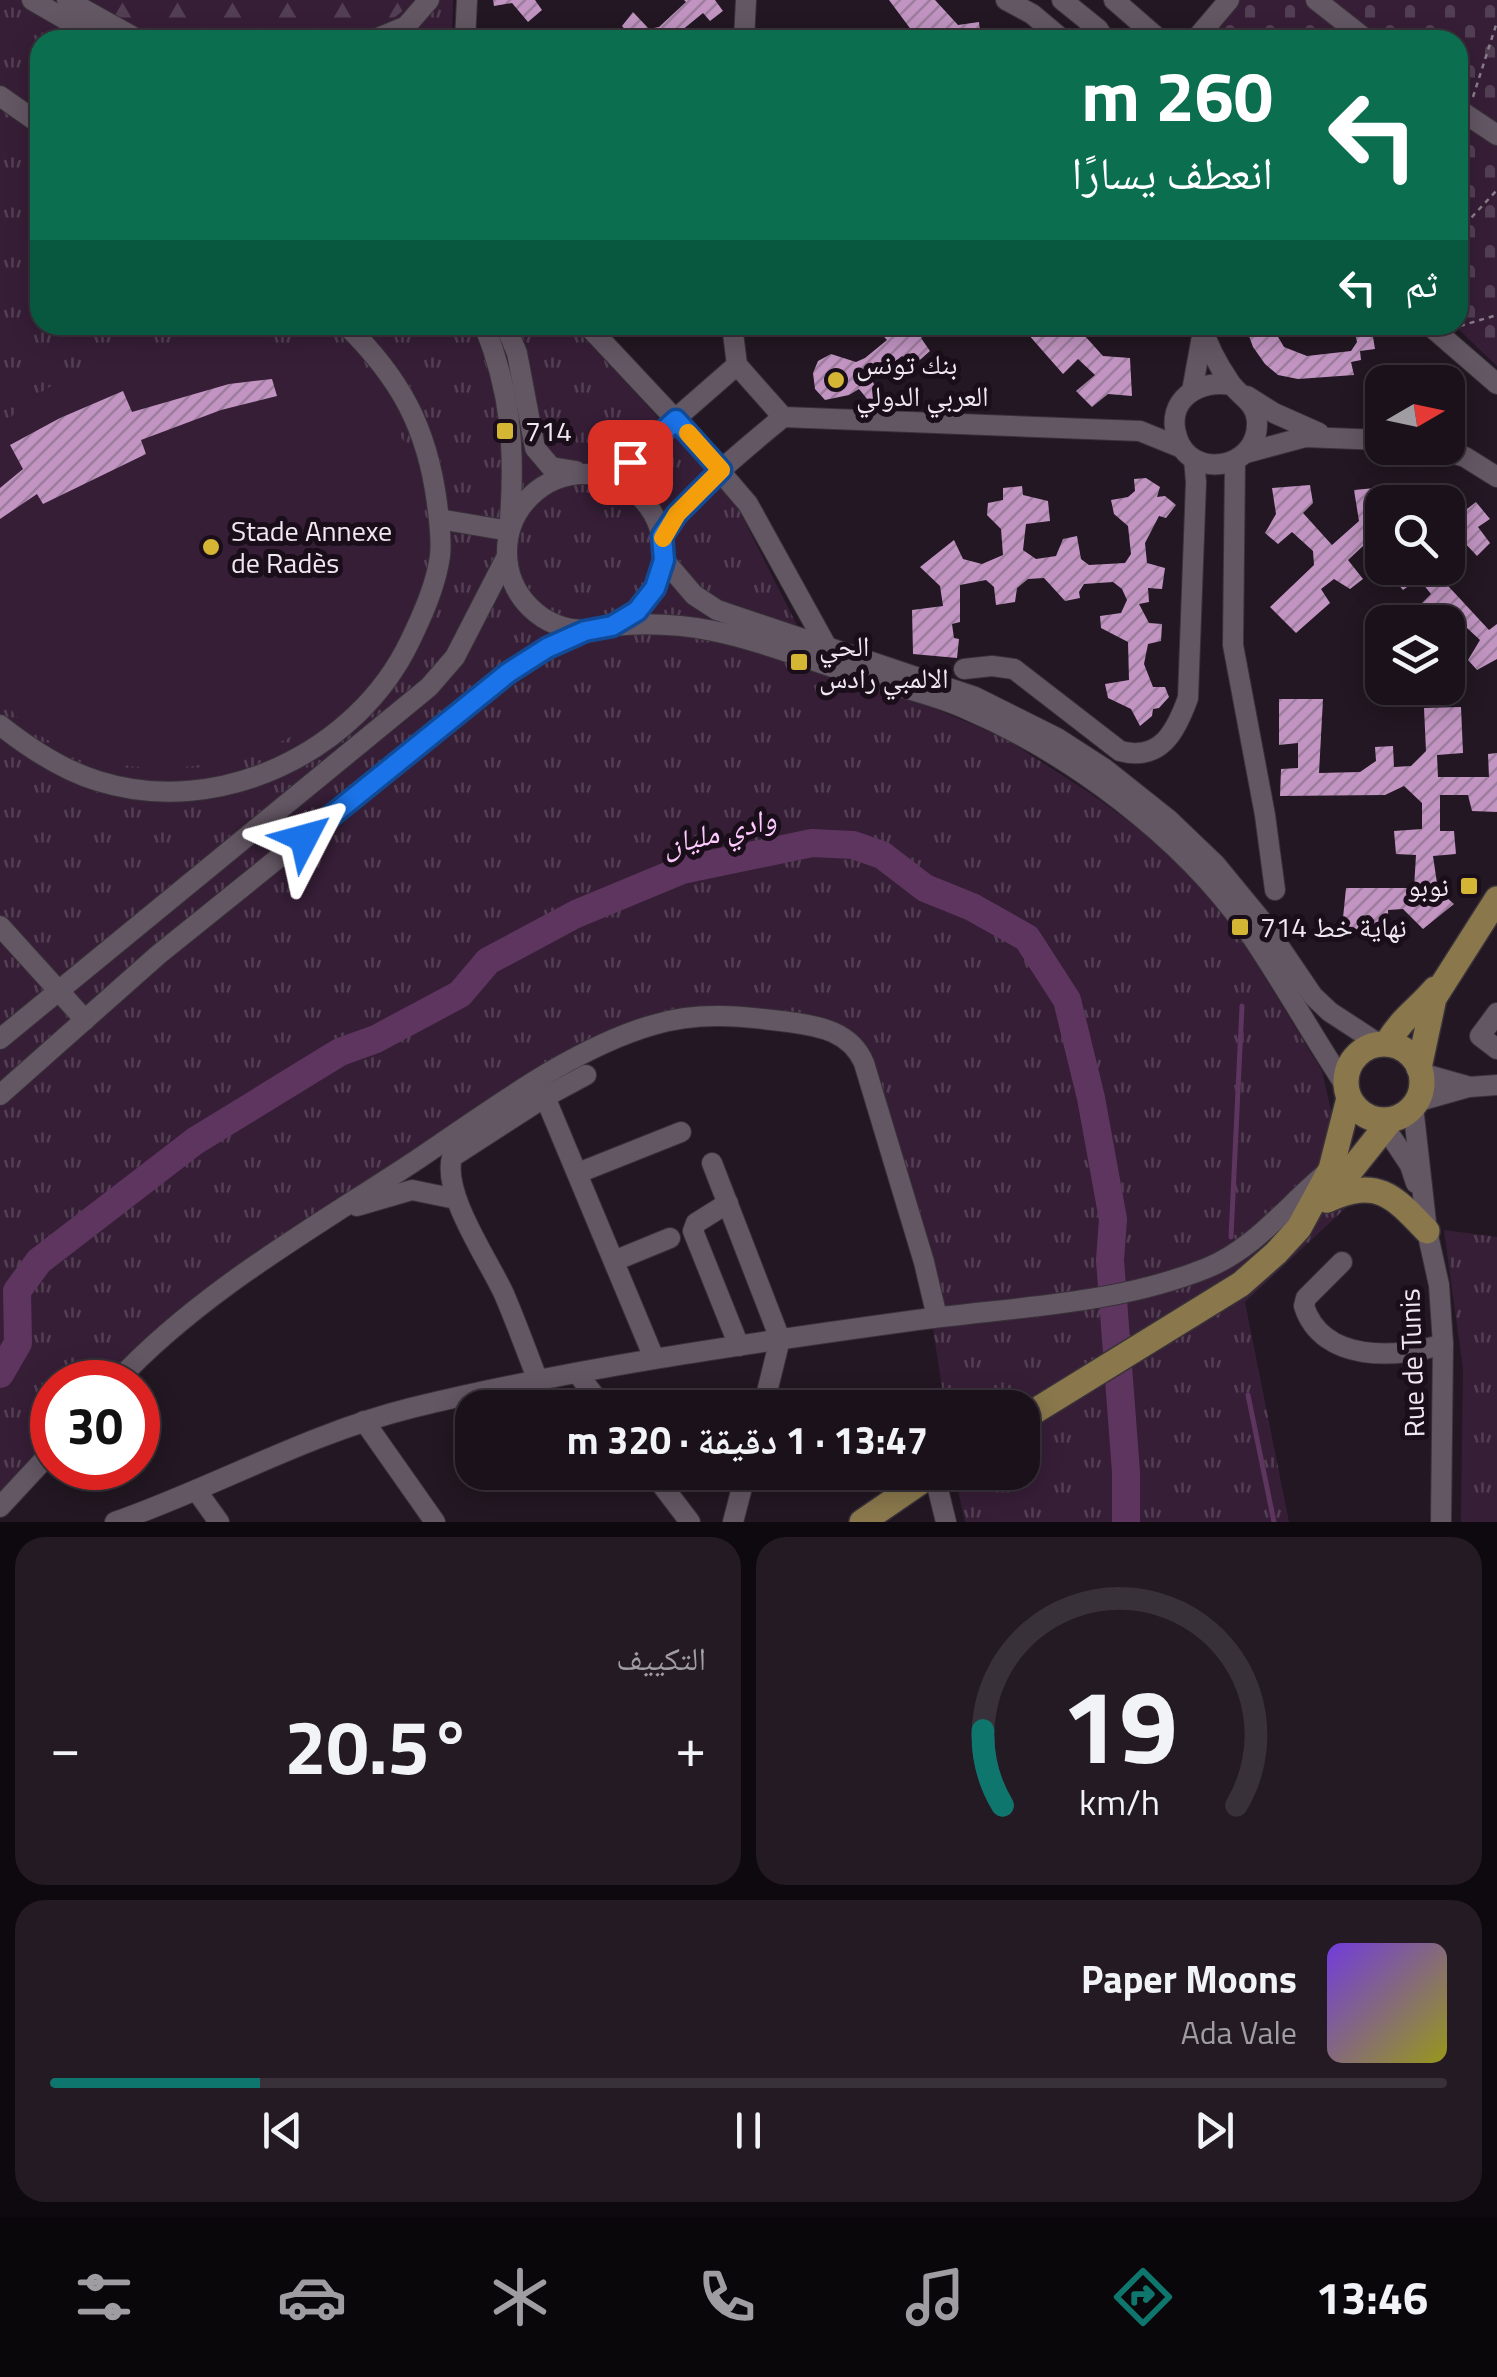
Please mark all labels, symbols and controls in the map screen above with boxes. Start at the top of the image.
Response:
text: 260 m [1081,42,1273,148]
icon: left [1308,70,1438,200]
text: انعطف يسارًا [1072,138,1273,206]
text: ثم [1405,254,1438,312]
icon: left [1330,260,1385,315]
place label: بنك تونس العربي الدولي [856,342,989,419]
north arrow [1365,365,1465,465]
map controls [1365,365,1465,705]
marker: بنك تونس العربي الدولي [825,369,847,391]
place label: 714 [525,409,572,452]
marker: 714 [494,420,516,442]
pin [588,420,673,505]
icon: arrive [603,435,658,490]
button: search [1365,485,1465,585]
place label: Stade Annexe de Radès [231,509,392,584]
marker: Stade Annexe de Radès [200,536,222,558]
button: layers [1365,605,1465,705]
place label: الحي الالمبي رادس [819,624,949,701]
marker: الحي الالمبي رادس [788,651,810,673]
position arrow [252,786,356,890]
water label: وادي مليان [657,795,781,869]
place label: نوبو [1407,864,1449,907]
marker: نوبو [1458,875,1480,897]
place label: نهاية خط 714 [1260,905,1407,948]
marker: نهاية خط 714 [1229,916,1251,938]
street label: Rue de Tunis [1387,1288,1436,1438]
speed limit sign: 30 [30,1360,160,1490]
text: 13:47 · 1 دقيقة · 320 m [567,1411,928,1469]
text: التكييف [616,1634,706,1682]
text: 19 [1061,1645,1177,1803]
text: 20.5° [284,1689,472,1803]
text: − [50,1705,81,1788]
text: + [675,1705,706,1788]
text: km/h [1079,1774,1159,1829]
text: Paper Moons [1081,1950,1297,2008]
text: Ada Vale [1181,2008,1297,2056]
icon: previous [255,2103,310,2158]
icon: pause [721,2103,776,2158]
icon: next [1187,2103,1242,2158]
icon: filters [69,2262,139,2332]
icon: car [277,2262,347,2332]
icon: climate [485,2262,555,2332]
icon: phone [692,2262,762,2332]
icon: music [900,2262,970,2332]
icon: directions [1108,2262,1178,2332]
text: 13:46 [1316,2263,1428,2331]

